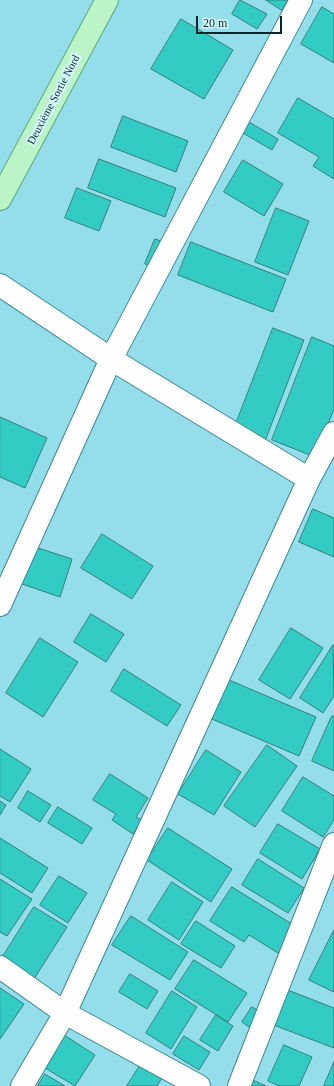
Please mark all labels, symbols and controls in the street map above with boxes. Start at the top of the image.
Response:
scale bar [198,8,284,34]
text: 20 m [203,16,227,30]
street label: Deuxième Sortie Nord [25,53,83,147]

